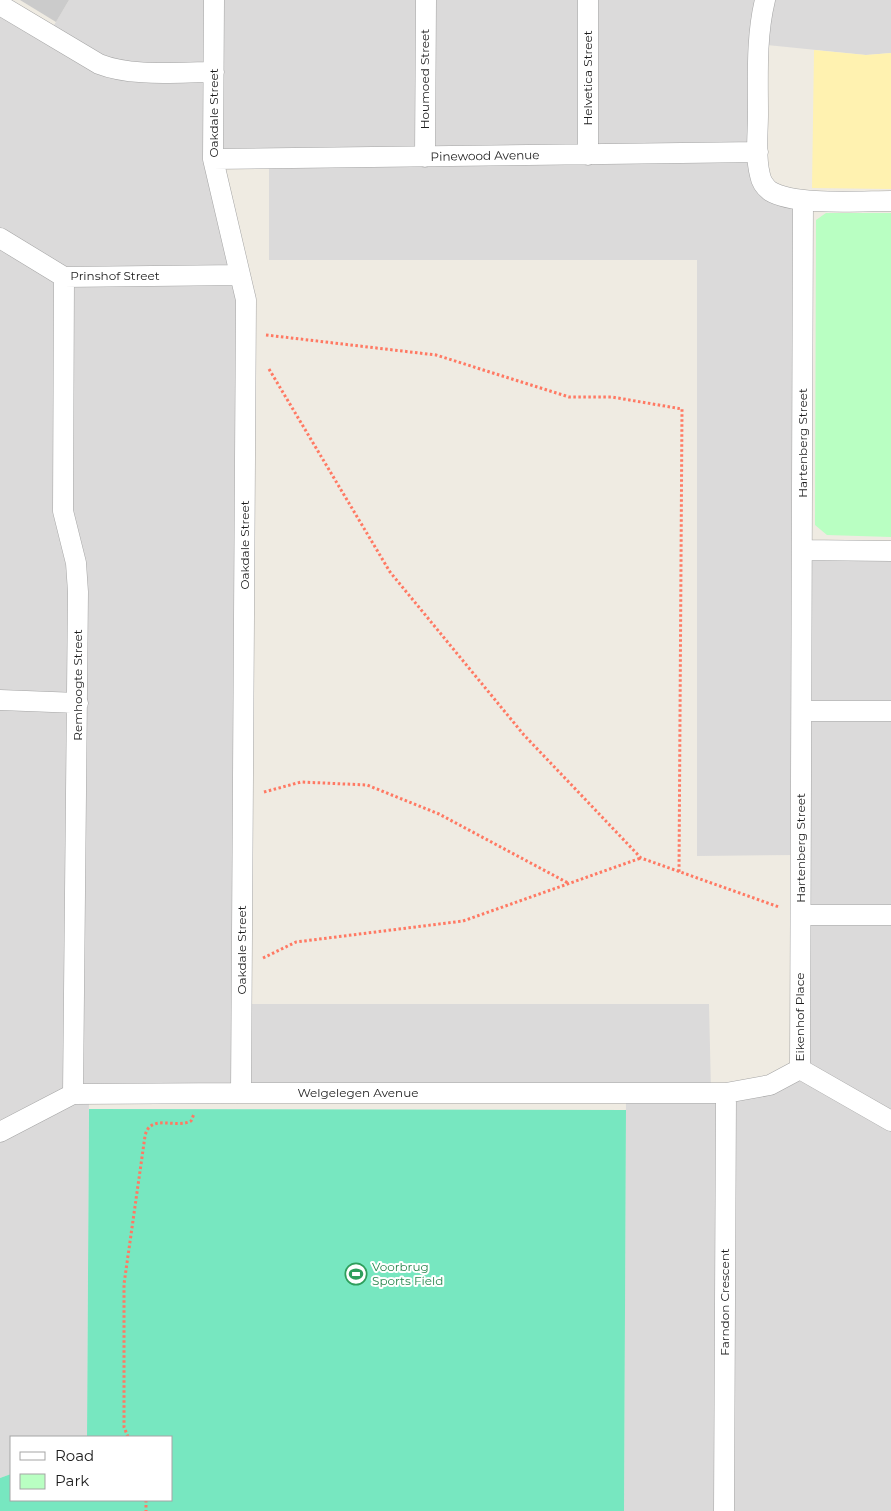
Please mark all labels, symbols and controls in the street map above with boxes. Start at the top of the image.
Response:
street label: Houmoed Street [417,29,432,129]
street label: Helvetica Street [580,30,595,126]
street label: Oakdale Street [206,68,221,158]
street label: Pinewood Avenue [430,147,540,164]
street label: Prinshof Street [70,268,160,283]
street label: Hartenberg Street [795,388,810,498]
street label: Oakdale Street [237,500,252,590]
street label: Remhoogte Street [70,629,85,741]
street label: Hartenberg Street [793,793,808,903]
street label: Oakdale Street [234,905,249,995]
street label: Eikenhof Place [792,972,807,1062]
street label: Welgelegen Avenue [297,1085,419,1100]
street label: Farndon Crescent [717,1248,732,1356]
place label: Voorbrug Sports Field [372,1259,443,1288]
sports icon: Voorbrug Sports Field [344,1262,368,1286]
legend [10,1436,172,1501]
text: Road [55,1446,94,1465]
text: Park [55,1471,89,1490]

